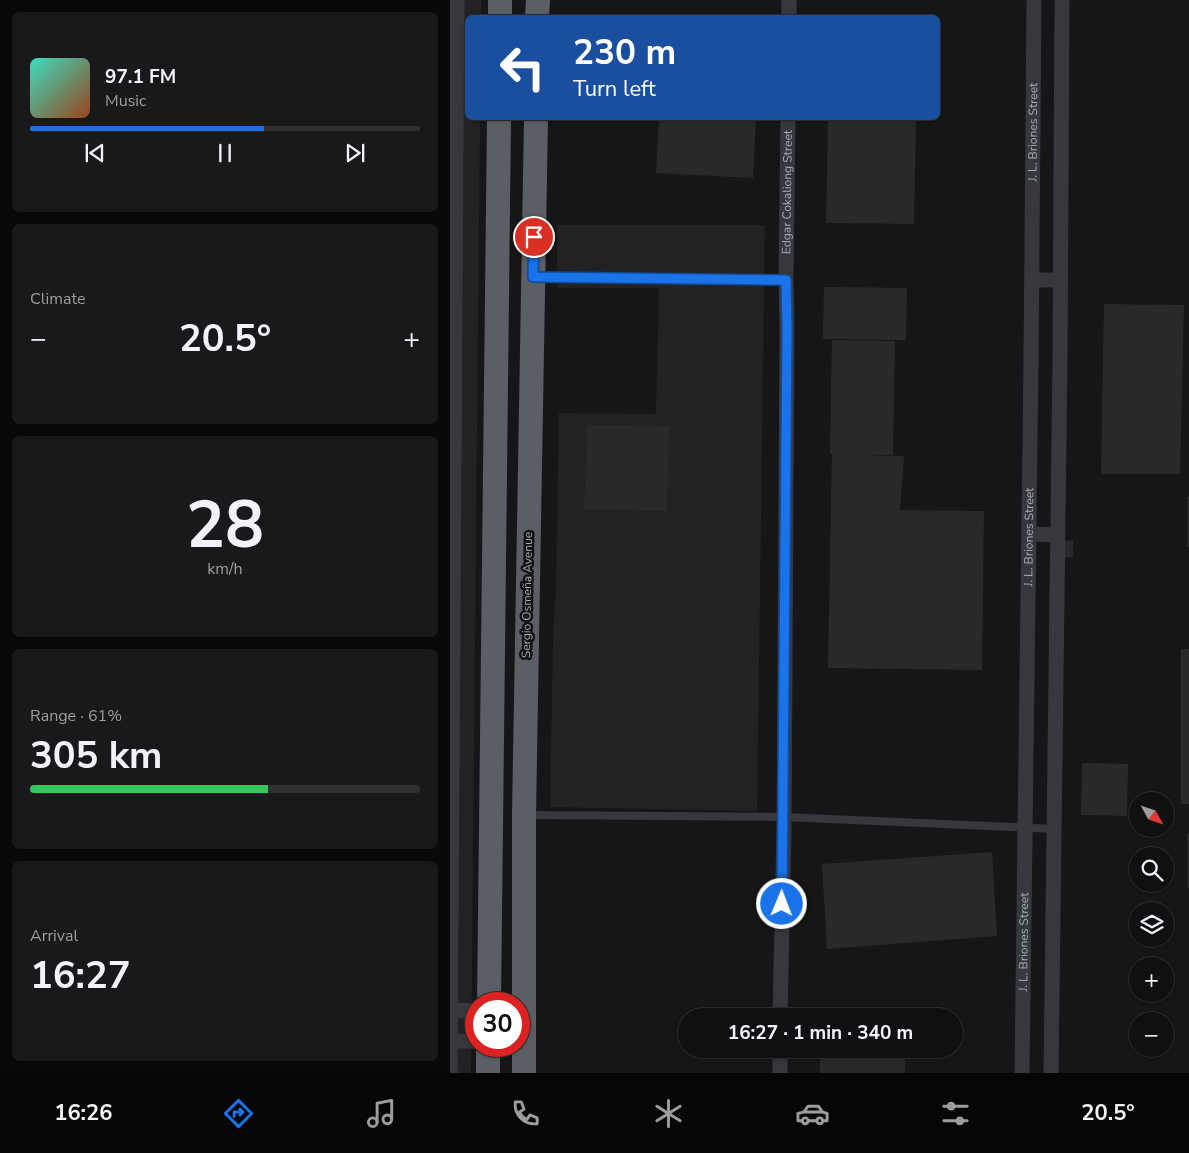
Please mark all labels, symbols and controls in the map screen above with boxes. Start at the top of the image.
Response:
text: 230 m [573,29,676,76]
icon: left [490,35,555,100]
text: 97.1 FM [105,64,176,90]
text: Turn left [573,74,656,104]
street label: J. L. Briones Street [1024,82,1041,183]
text: Music [105,90,146,112]
street label: Edgar Cokaliong Street [778,129,796,254]
icon: previous [81,139,109,167]
icon: pause [211,139,239,167]
icon: next [341,139,369,167]
pin [513,216,555,258]
icon: arrive [520,223,548,251]
text: Climate [30,288,85,310]
text: 20.5° [179,313,271,364]
text: − [30,320,47,358]
text: + [403,320,420,358]
text: 28 [186,481,264,570]
street label: J. L. Briones Street [1020,487,1037,588]
street label: Sergio Osmeña Avenue [518,532,536,658]
text: km/h [207,558,243,580]
text: Range · 61% [30,705,122,727]
text: 305 km [30,730,162,781]
north arrow [1129,792,1174,838]
map controls [1129,792,1174,1057]
button: search [1129,847,1174,892]
position arrow [755,877,807,929]
street label: J. L. Briones Street [1015,892,1032,993]
button: layers [1129,902,1174,947]
text: Arrival [30,925,78,947]
text: 16:27 [30,950,131,1001]
button: + [1129,957,1174,1002]
speed limit sign: 30 [465,992,530,1057]
button: − [1129,1012,1174,1057]
text: 16:27 · 1 min · 340 m [728,1020,913,1046]
icon: directions [221,1096,256,1131]
icon: music [364,1096,399,1131]
icon: phone [508,1096,543,1131]
icon: climate [651,1096,686,1131]
icon: car [795,1096,830,1131]
icon: filters [938,1096,973,1131]
text: 16:26 [54,1098,112,1128]
text: 20.5° [1081,1098,1135,1128]

